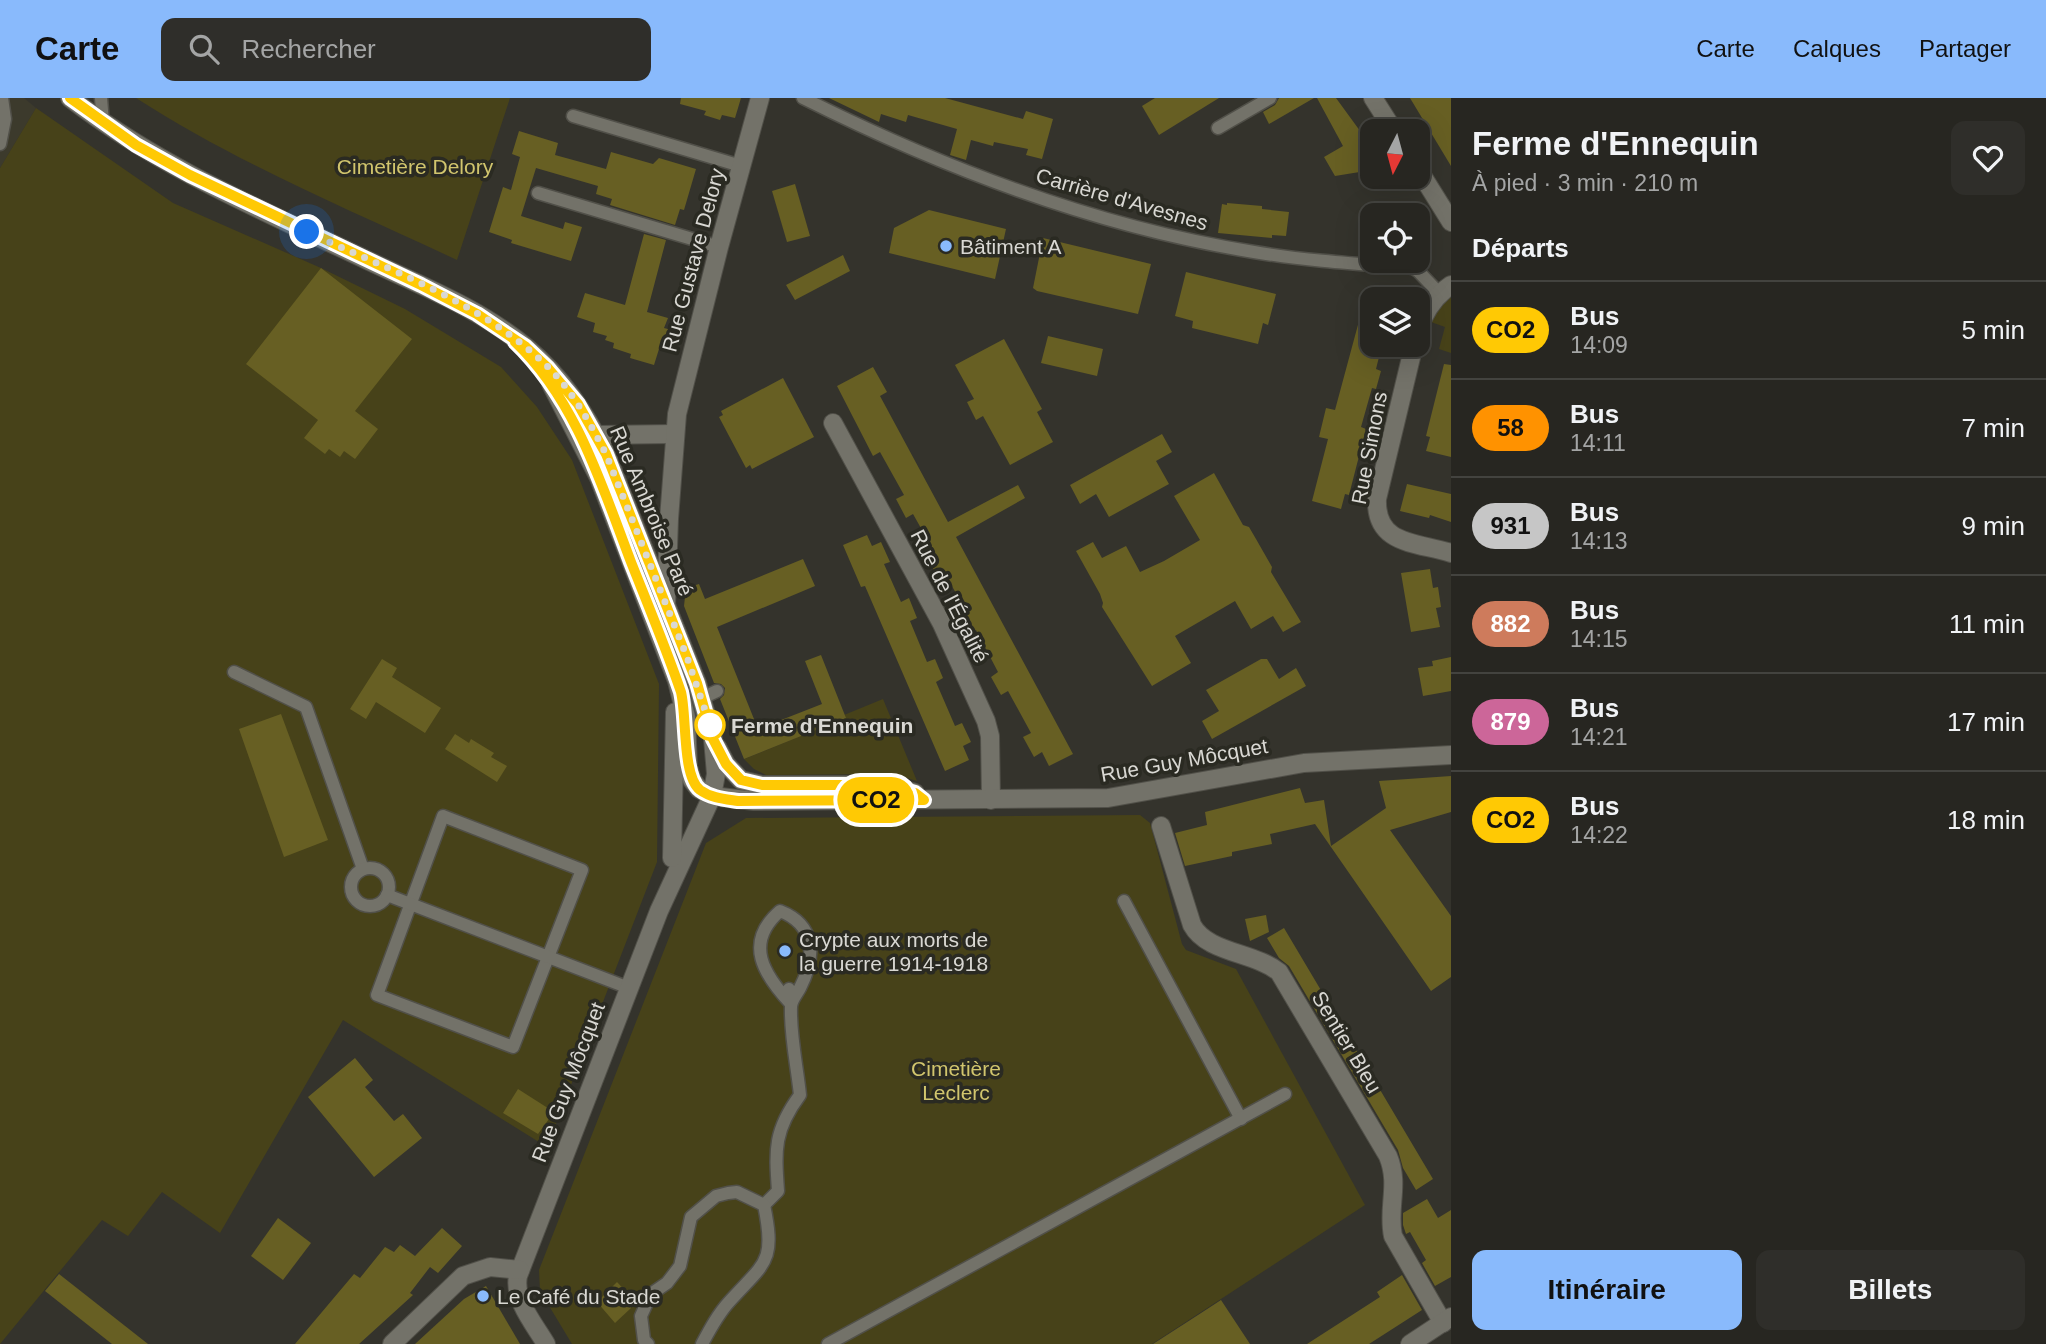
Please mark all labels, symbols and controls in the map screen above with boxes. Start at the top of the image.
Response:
search box [161,18,651,81]
text: Carte [35,30,119,67]
icon: search [185,30,223,68]
text: Rechercher [241,34,376,64]
text: Carte [1696,35,1755,62]
text: Calques [1793,35,1881,62]
text: Partager [1919,35,2011,62]
north arrow [1360,119,1430,189]
map controls [1360,119,1430,357]
button: heart [1951,121,2025,195]
text: Ferme d'Ennequin [1472,125,1759,162]
park label: Cimetière Delory [337,155,494,178]
street label: Carrière d'Avesnes [1033,163,1211,235]
street label: Rue Gustave Delory [657,165,729,354]
text: À pied · 3 min · 210 m [1472,170,1698,196]
button: locate [1360,203,1430,273]
your location [289,214,324,249]
text: Départs [1472,233,1569,263]
place label: Bâtiment A [960,235,1062,258]
marker: Bâtiment A [938,238,954,254]
button: layers [1360,287,1430,357]
text: Bus [1570,301,1619,331]
text: 5 min [1961,315,2025,345]
text: CO2 [1486,316,1535,343]
text: 14:09 [1570,332,1628,358]
street label: Rue Simons [1347,390,1391,506]
text: Bus [1570,399,1619,429]
text: 7 min [1961,413,2025,443]
text: 58 [1497,414,1524,441]
street label: Rue Ambroise Paré [606,423,698,599]
text: 14:11 [1570,430,1626,456]
text: Bus [1570,497,1619,527]
text: 9 min [1961,511,2025,541]
text: 931 [1490,512,1531,539]
street label: Rue de l'Égalité [907,526,993,666]
text: 14:13 [1570,528,1628,554]
text: Bus [1570,595,1619,625]
text: 11 min [1949,609,2025,639]
text: 882 [1490,610,1531,637]
text: 14:15 [1570,626,1628,652]
text: Bus [1570,693,1619,723]
text: 17 min [1947,707,2025,737]
text: 879 [1490,708,1531,735]
marker: Ferme d'Ennequin [695,710,725,740]
place label: Ferme d'Ennequin [731,714,913,737]
text: 14:21 [1570,724,1628,750]
street label: Rue Guy Môcquet [1099,734,1269,786]
line badge: CO2 [836,777,916,823]
text: CO2 [851,786,901,813]
text: Bus [1570,791,1619,821]
text: 18 min [1947,805,2025,835]
text: CO2 [1486,806,1535,833]
text: 14:22 [1570,822,1628,848]
place label: Crypte aux morts de la guerre 1914-1918 [799,928,988,975]
marker: Crypte aux morts de la guerre 1914-1918 [777,943,793,959]
street label: Sentier Bleu [1308,987,1386,1097]
street label: Rue Guy Môcquet [527,999,609,1165]
park label: Cimetière Leclerc [911,1057,1001,1104]
button: Itinéraire [1472,1250,1742,1330]
button: Billets [1756,1250,2025,1330]
place label: Le Café du Stade [497,1285,660,1308]
marker: Le Café du Stade [475,1288,491,1304]

